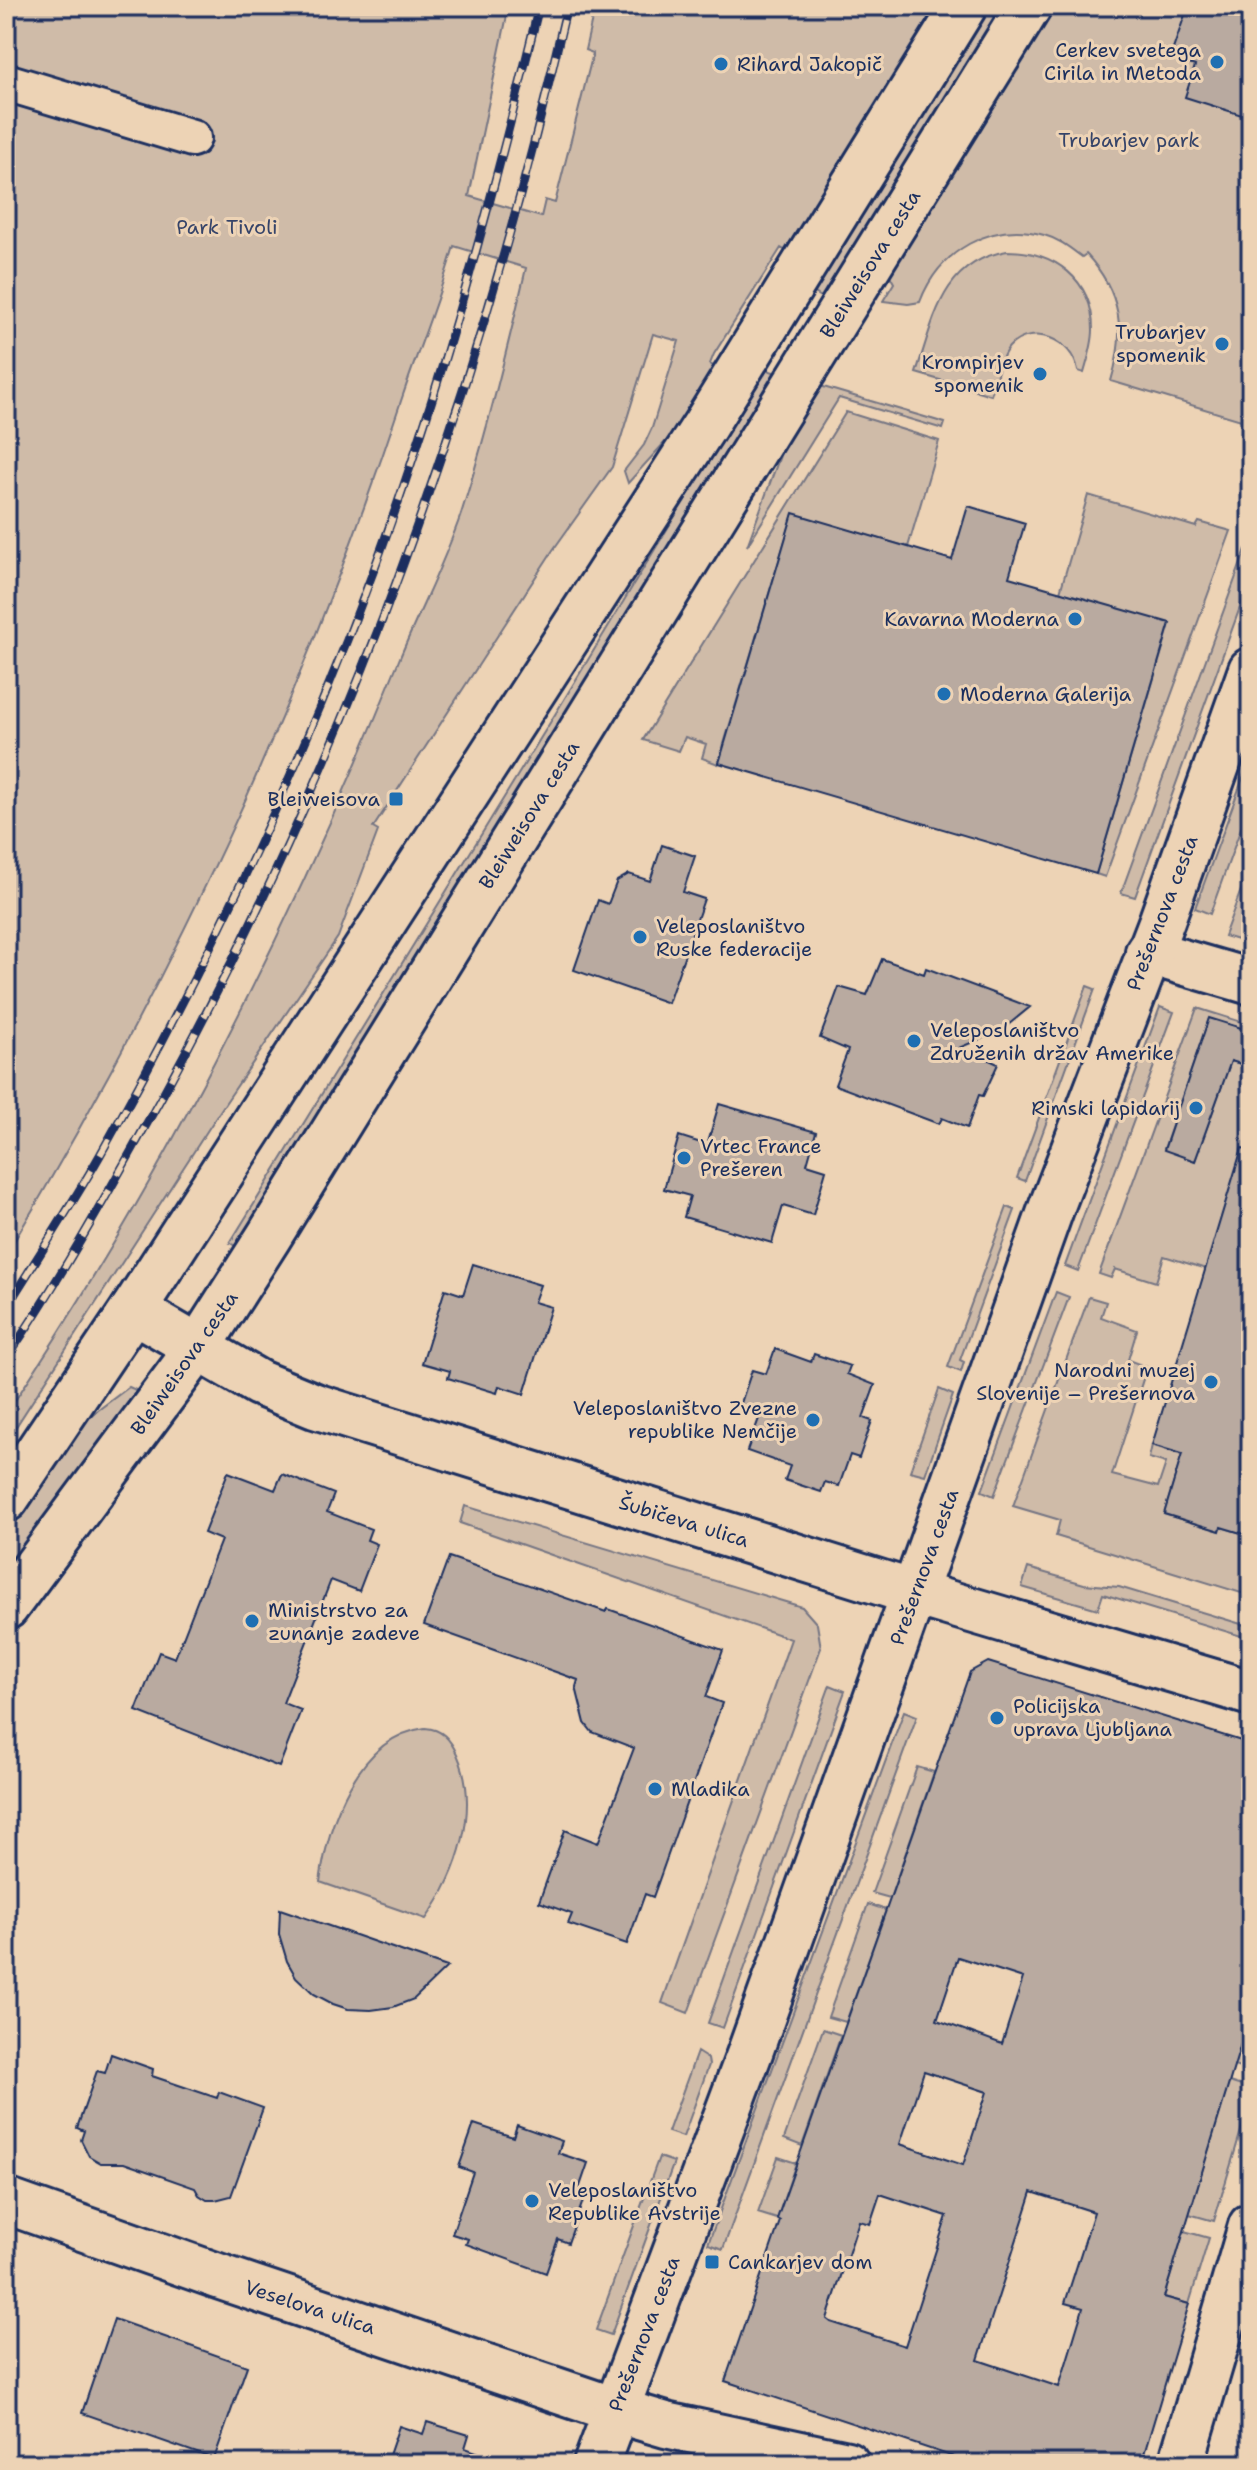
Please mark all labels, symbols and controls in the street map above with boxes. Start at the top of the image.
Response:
place label: Cerkev svetega Cirila in Metoda [1044,37,1202,86]
place label: Rihard Jakopič [737,51,882,77]
marker: Cerkev svetega Cirila in Metoda [1208,53,1226,71]
marker: Rihard Jakopič [712,55,730,73]
park label: Trubarjev park [1058,127,1200,153]
street label: Bleiweisova cesta [814,184,926,343]
park label: Park Tivoli [176,214,278,240]
place label: Trubarjev spomenik [1115,319,1206,368]
marker: Trubarjev spomenik [1213,335,1231,353]
place label: Krompirjev spomenik [922,349,1024,398]
marker: Krompirjev spomenik [1031,365,1049,383]
place label: Kavarna Moderna [884,606,1060,632]
marker: Kavarna Moderna [1066,610,1084,628]
place label: Moderna Galerija [960,681,1132,707]
marker: Moderna Galerija [935,685,953,703]
street label: Bleiweisova cesta [473,735,585,894]
place label: Bleiweisova [268,786,381,812]
marker: Bleiweisova [387,790,405,808]
street label: Prešernova cesta [1120,831,1204,994]
place label: Veleposlaništvo Ruske federacije [656,913,812,962]
marker: Veleposlaništvo Ruske federacije [631,928,649,946]
place label: Veleposlaništvo Združenih držav Amerike [930,1017,1174,1066]
marker: Veleposlaništvo Združenih držav Amerike [905,1032,923,1050]
place label: Rimski lapidarij [1031,1095,1180,1121]
marker: Rimski lapidarij [1187,1099,1205,1117]
place label: Vrtec France Prešeren [700,1133,822,1182]
marker: Vrtec France Prešeren [675,1149,693,1167]
street label: Bleiweisova cesta [125,1285,244,1440]
place label: Narodni muzej Slovenije – Prešernova [976,1357,1196,1406]
marker: Narodni muzej Slovenije – Prešernova [1202,1373,1220,1391]
place label: Veleposlaništvo Zvezne republike Nemčije [573,1395,797,1444]
marker: Veleposlaništvo Zvezne republike Nemčije [804,1411,822,1429]
street label: Prešernova cesta [884,1485,965,1649]
street label: Šubičeva ulica [616,1489,753,1553]
place label: Ministrstvo za zunanje zadeve [268,1597,420,1646]
marker: Ministrstvo za zunanje zadeve [243,1612,261,1630]
place label: Policijska uprava Ljubljana [1013,1693,1172,1742]
marker: Policijska uprava Ljubljana [988,1709,1006,1727]
place label: Mladika [671,1776,750,1802]
marker: Mladika [646,1780,664,1798]
place label: Veleposlaništvo Republike Avstrije [548,2177,721,2226]
marker: Veleposlaništvo Republike Avstrije [523,2192,541,2210]
place label: Cankarjev dom [728,2249,872,2275]
street label: Prešernova cesta [602,2252,686,2415]
marker: Cankarjev dom [703,2253,721,2271]
street label: Veselova ulica [241,2274,379,2341]

